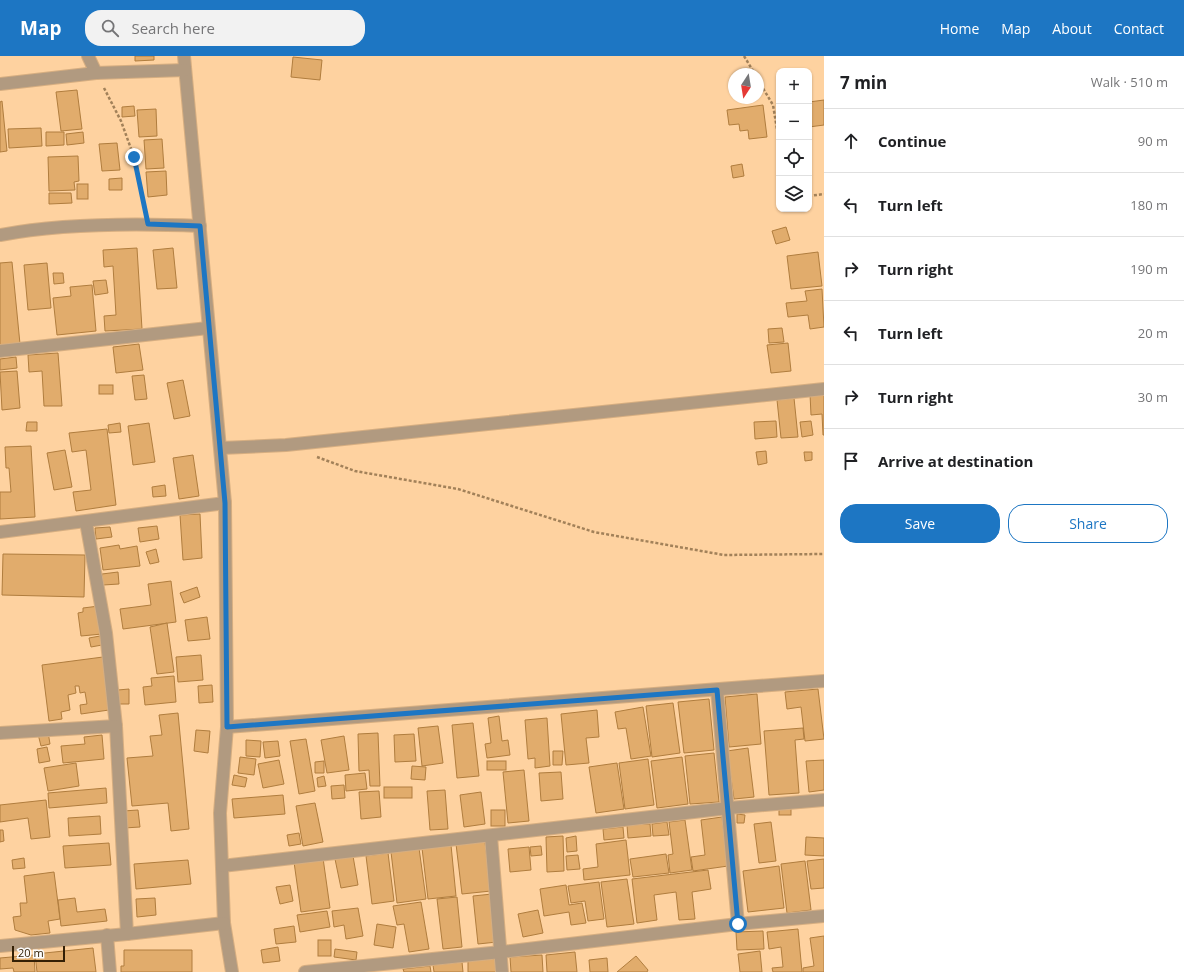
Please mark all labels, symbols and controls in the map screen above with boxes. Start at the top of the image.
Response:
search box [85,10,365,46]
text: Map [20,15,61,41]
icon: search [99,17,121,39]
text: Search here [131,18,215,38]
text: Home [940,19,979,38]
text: Map [1001,19,1030,38]
text: About [1052,19,1092,38]
text: Contact [1114,19,1164,38]
north arrow [728,68,764,104]
map controls [776,68,812,212]
button: + [776,68,812,104]
text: 7 min [840,71,887,94]
text: Walk · 510 m [1091,73,1168,91]
button: − [776,104,812,140]
icon: ahead [840,130,862,152]
text: Continue [878,131,946,151]
text: 90 m [1138,132,1168,150]
button: locate [776,140,812,176]
route end [125,148,143,166]
button: layers [776,176,812,212]
icon: left [840,194,862,216]
text: Turn left [878,195,943,215]
text: 180 m [1130,196,1168,214]
icon: right [840,258,862,280]
text: Turn right [878,259,953,279]
text: 190 m [1130,260,1168,278]
icon: left [840,322,862,344]
text: Turn left [878,323,943,343]
text: 20 m [1138,324,1168,342]
icon: right [840,386,862,408]
text: Turn right [878,387,953,407]
text: 30 m [1138,388,1168,406]
icon: arrive [840,450,862,472]
text: Arrive at destination [878,451,1033,471]
button: Save [840,504,1000,543]
button: Share [1008,504,1168,543]
route start [729,915,747,933]
scale bar [12,944,65,963]
text: 20 m [18,945,44,960]

